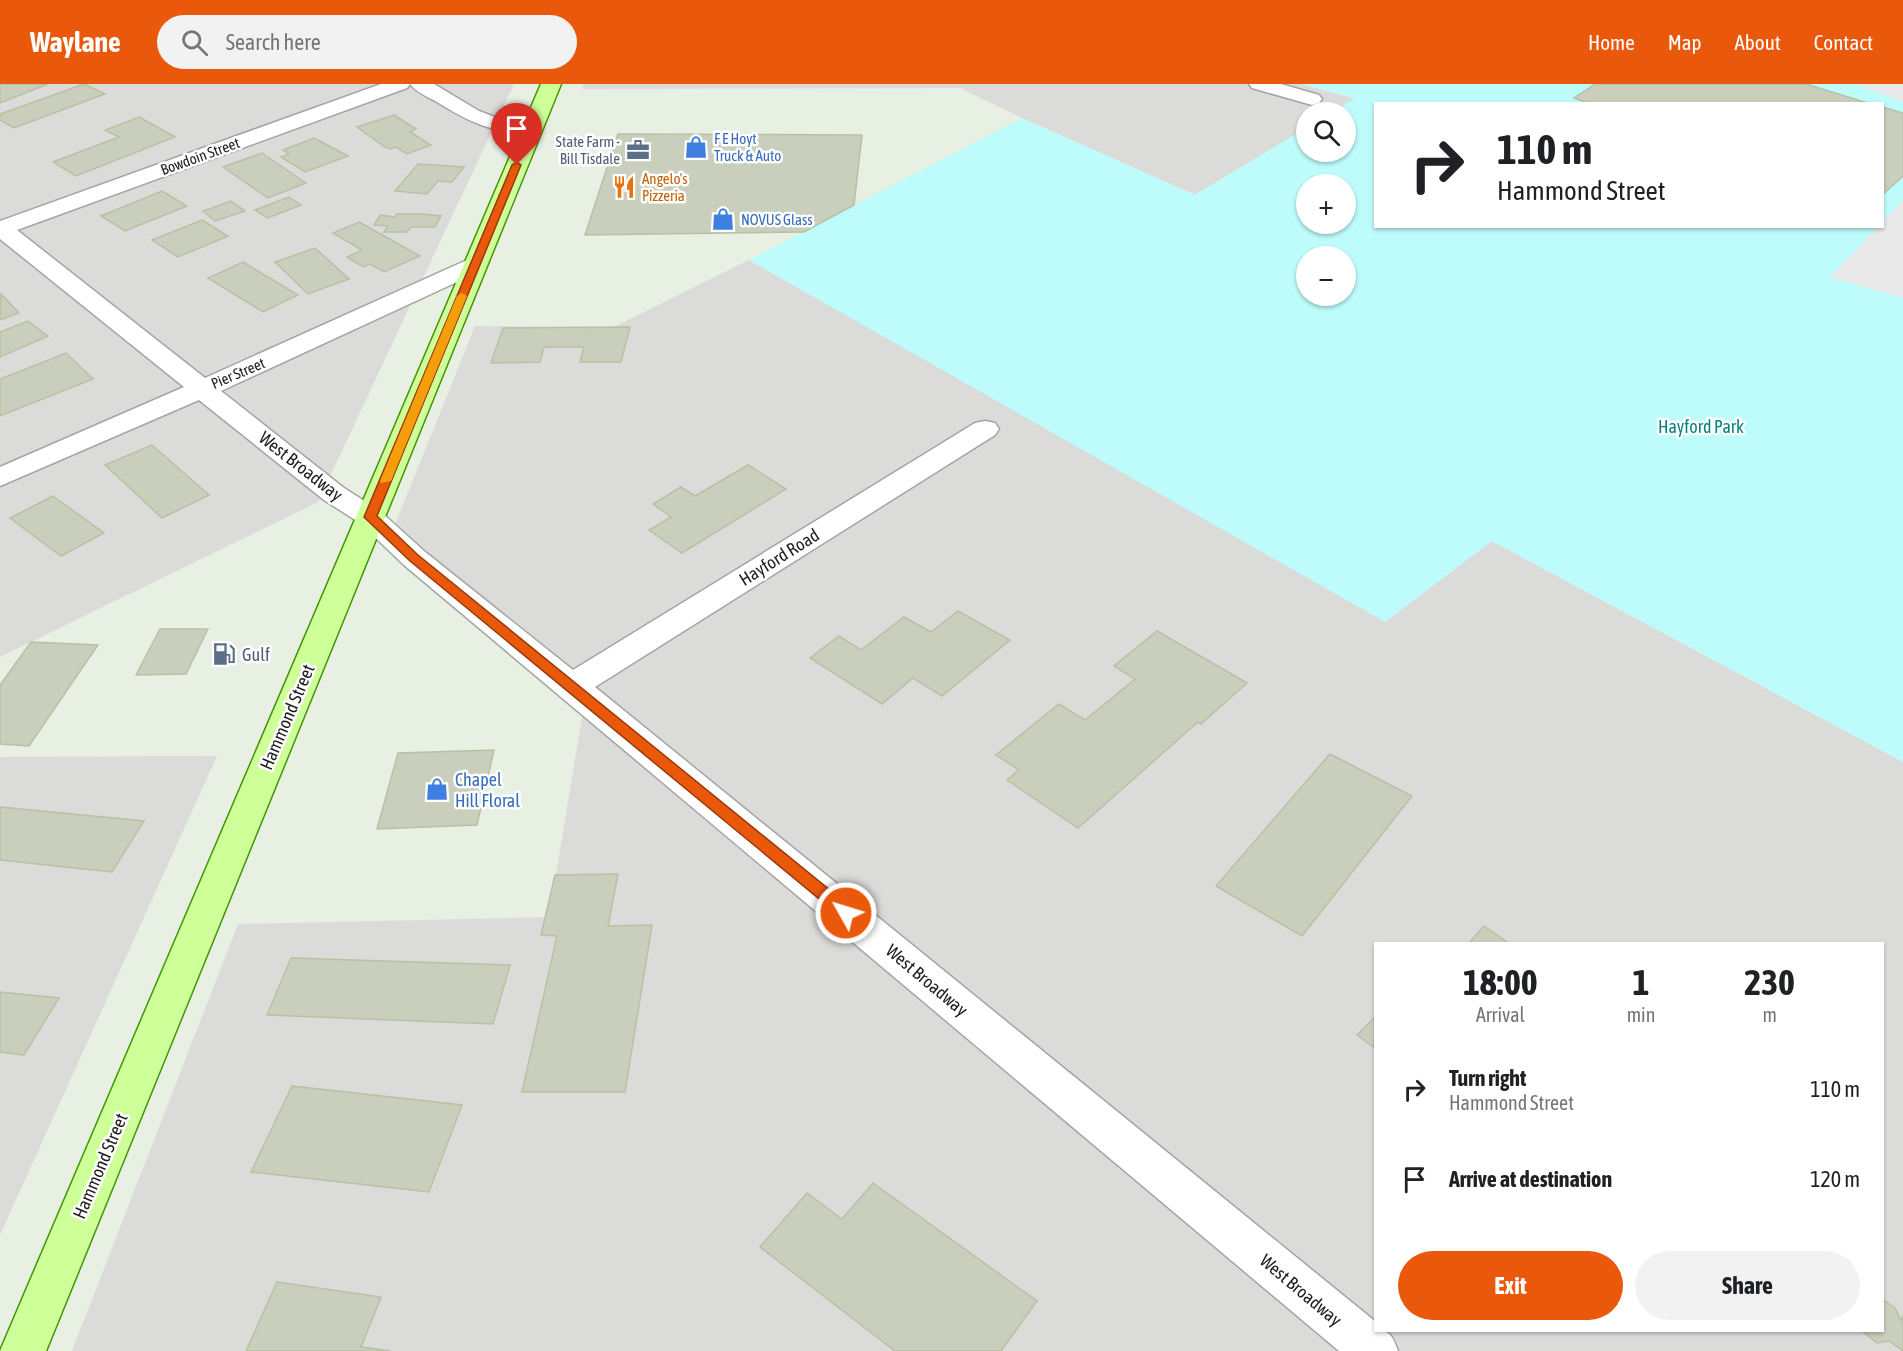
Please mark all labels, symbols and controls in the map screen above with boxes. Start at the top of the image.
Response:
search box [157,15,577,69]
text: Waylane [30,26,121,58]
icon: search [178,26,211,59]
text: Search here [226,29,321,55]
text: Home [1588,30,1635,54]
text: Map [1668,30,1702,54]
text: About [1735,30,1781,54]
text: Contact [1814,30,1873,54]
map controls [1296,102,1356,306]
button: search [1296,102,1356,162]
pin [491,103,542,165]
icon: arrive [500,112,533,145]
text: 110 m [1497,125,1592,173]
icon: right [1398,126,1476,204]
place label: F E Hoyt Truck & Auto [714,130,781,164]
place label: State Farm - Bill Tisdale [556,133,620,167]
street label: Bowdoin Street [158,134,242,178]
shop icon: F E Hoyt Truck & Auto [683,134,709,160]
office icon: State Farm - Bill Tisdale [625,137,651,163]
place label: Angelo's Pizzeria [642,170,688,204]
restaurant icon: Angelo's Pizzeria [611,174,637,200]
button: + [1296,174,1356,234]
text: Hammond Street [1497,175,1666,206]
shop icon: NOVUS Glass [710,206,736,232]
place label: NOVUS Glass [741,211,813,228]
button: − [1296,246,1356,306]
street label: Pier Street [209,354,267,392]
park label: Hayford Park [1658,416,1744,437]
street label: West Broadway [255,427,347,505]
street label: Hayford Road [735,524,823,590]
fuel station icon: Gulf [211,641,237,667]
place label: Gulf [242,644,270,665]
street label: Hammond Street [255,661,319,773]
place label: Chapel Hill Floral [455,769,520,811]
shop icon: Chapel Hill Floral [424,776,450,802]
position arrow [814,881,878,945]
street label: West Broadway [882,940,972,1020]
text: 18:00 [1463,961,1538,1003]
text: 1 [1633,961,1649,1003]
text: 230 [1744,961,1795,1003]
text: Arrival [1476,1003,1525,1026]
text: min [1627,1003,1655,1026]
text: m [1762,1003,1777,1026]
text: Turn right [1449,1065,1526,1091]
icon: right [1398,1073,1431,1106]
text: 110 m [1810,1076,1860,1102]
text: Hammond Street [1449,1091,1574,1114]
street label: Hammond Street [68,1110,132,1222]
icon: arrive [1398,1163,1431,1196]
text: Arrive at destination [1449,1166,1612,1192]
text: 120 m [1810,1166,1860,1192]
street label: West Broadway [1256,1250,1346,1330]
button: Exit [1398,1251,1623,1320]
button: Share [1635,1251,1860,1320]

